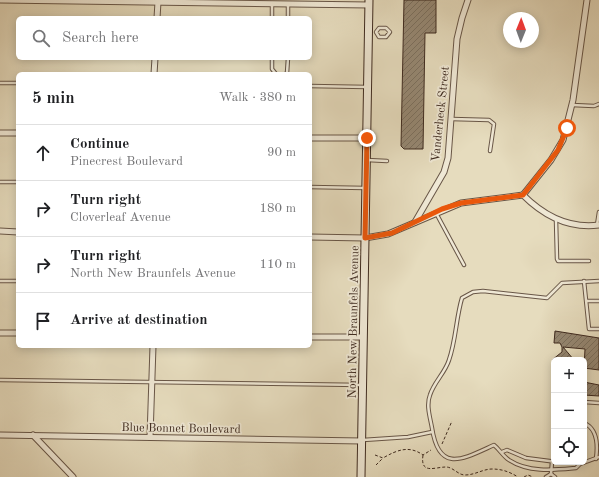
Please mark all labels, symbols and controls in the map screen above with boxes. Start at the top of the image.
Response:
north arrow [503,12,539,48]
search box [16,16,312,60]
icon: search [30,27,52,49]
text: Search here [62,31,139,46]
street label: Vanderheck Street [430,66,452,163]
text: 5 min [32,90,75,107]
text: Walk · 380 m [219,91,296,104]
route start [558,119,576,137]
route end [358,129,376,147]
text: Continue [70,137,129,152]
icon: ahead [32,142,54,164]
text: 90 m [267,146,296,159]
text: Pinecrest Boulevard [70,155,183,168]
text: Turn right [70,193,141,208]
icon: right [32,198,54,220]
text: 180 m [259,202,296,215]
text: Cloverleaf Avenue [70,211,171,224]
street label: North New Braunfels Avenue [347,245,361,399]
text: Turn right [70,249,141,264]
icon: right [32,254,54,276]
text: 110 m [259,258,296,271]
text: North New Braunfels Avenue [70,267,236,280]
icon: arrive [32,310,54,332]
text: Arrive at destination [70,313,208,328]
map controls [551,357,587,465]
button: + [551,357,587,393]
button: − [551,393,587,429]
street label: Blue Bonnet Boulevard [121,422,241,436]
button: locate [551,429,587,465]

